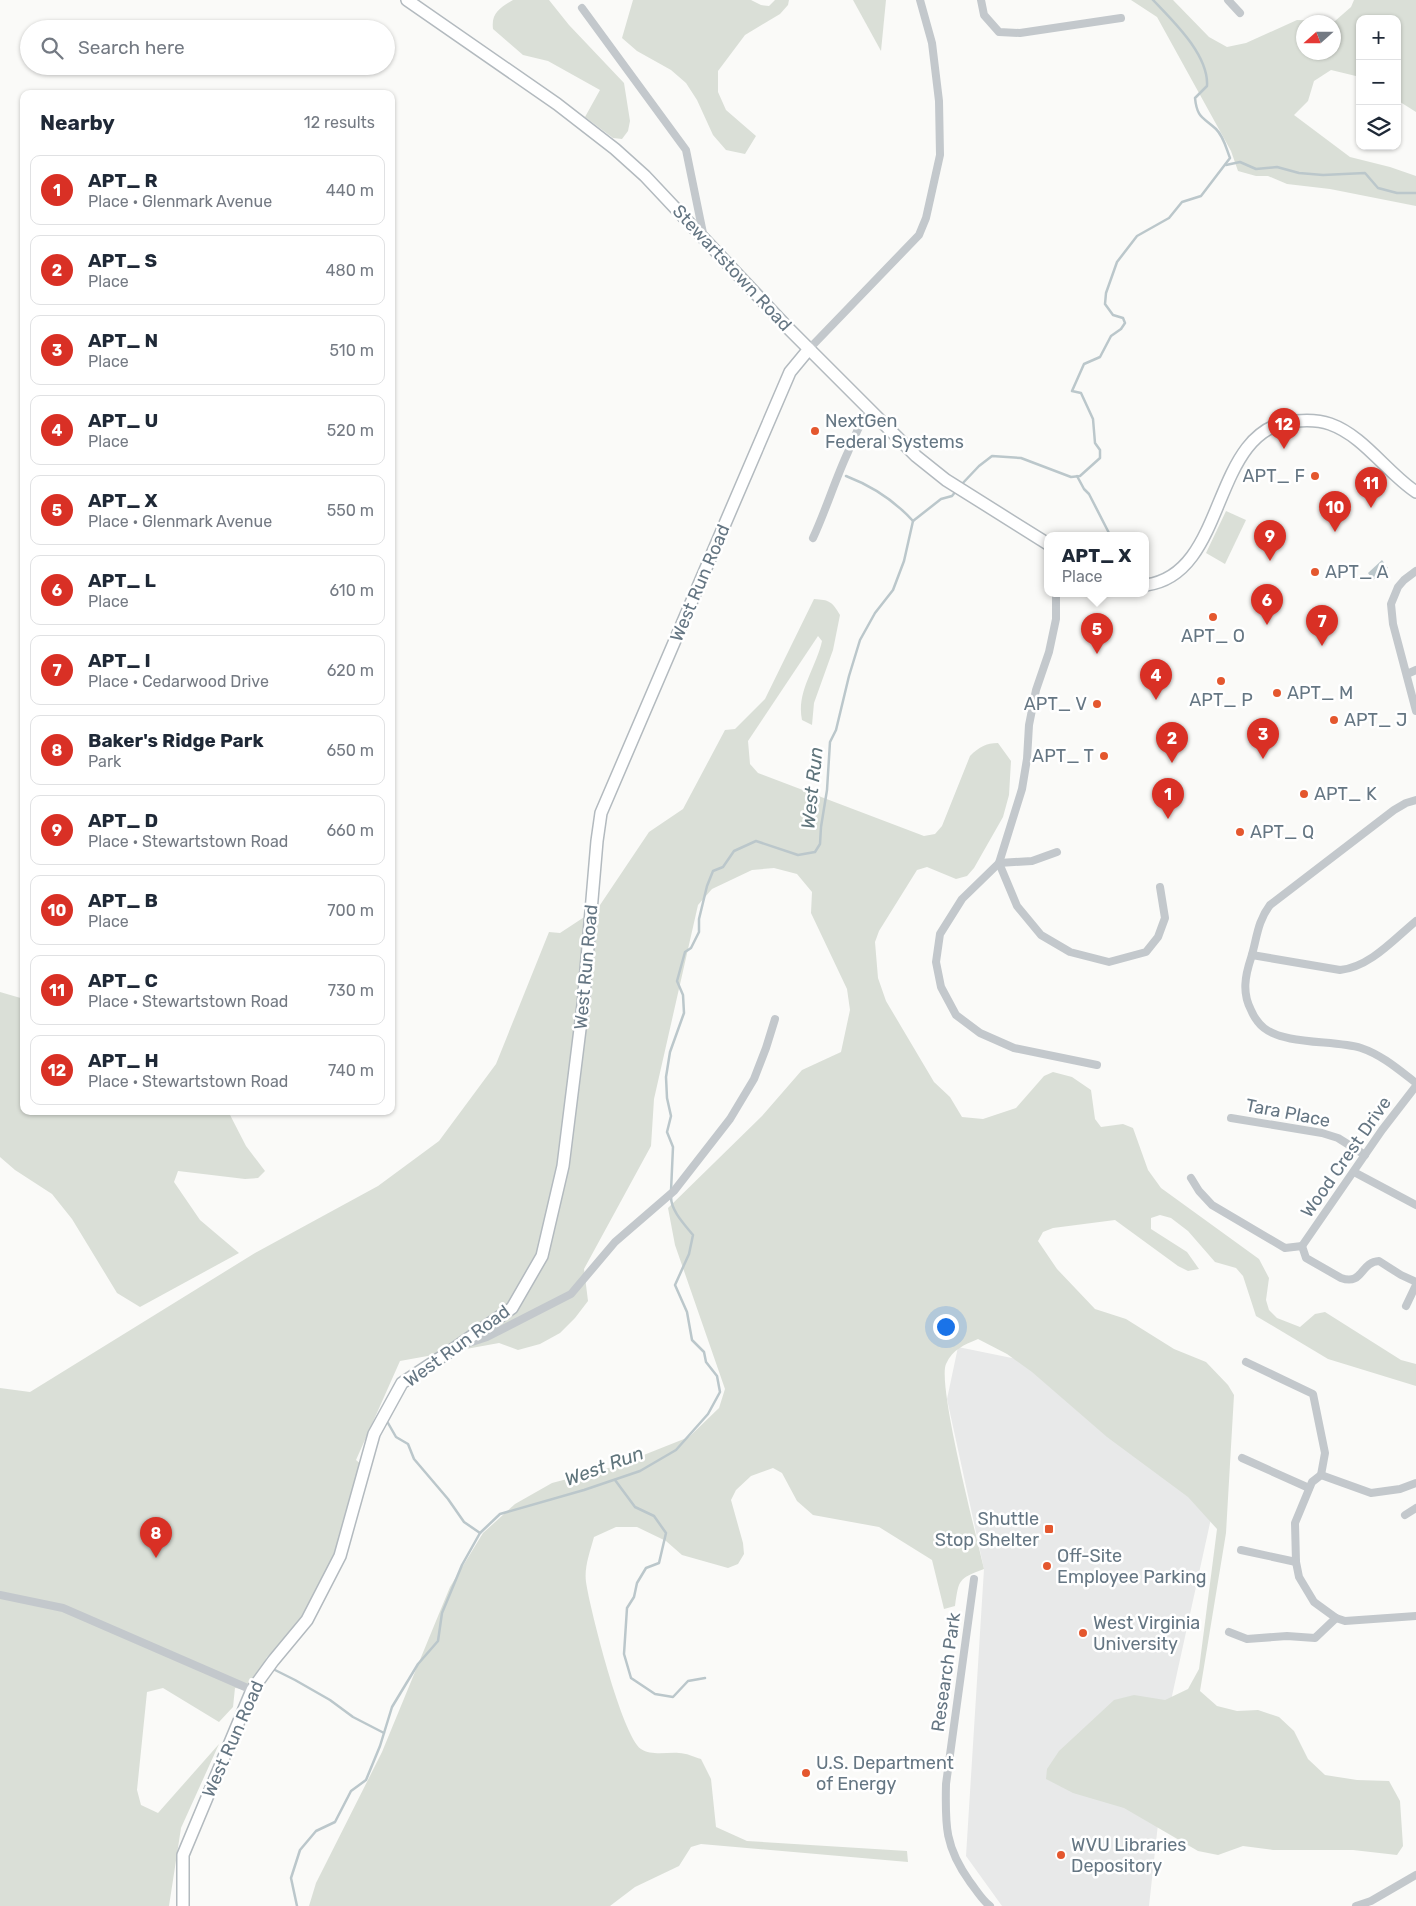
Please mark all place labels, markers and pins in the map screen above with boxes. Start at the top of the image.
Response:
pin: 12 [1268,408,1300,449]
place label: NextGen Federal Systems [825,410,964,453]
marker: NextGen Federal Systems [809,425,821,437]
place label: APT_ F [1243,465,1305,487]
pin: 11 [1355,467,1387,508]
marker: APT_ F [1309,470,1321,482]
pin: 10 [1319,491,1351,532]
pin: 9 [1254,520,1286,561]
place label: APT_ A [1325,561,1389,583]
marker: APT_ A [1309,566,1321,578]
pin: 6 [1251,584,1283,625]
pin: 7 [1306,605,1338,646]
marker: APT_ O [1207,611,1219,623]
pin: 5 [1081,613,1113,654]
place label: APT_ O [1181,625,1245,647]
pin: 4 [1140,659,1172,700]
marker: APT_ P [1215,675,1227,687]
place label: APT_ M [1287,682,1353,704]
marker: APT_ M [1271,687,1283,699]
place label: APT_ P [1189,689,1253,711]
place label: APT_ V [1024,693,1087,715]
marker: APT_ V [1091,698,1103,710]
place label: APT_ J [1344,709,1407,731]
marker: APT_ J [1328,714,1340,726]
pin: 3 [1247,718,1279,759]
pin: 2 [1156,722,1188,763]
place label: APT_ T [1032,745,1094,767]
marker: APT_ T [1098,750,1110,762]
pin: 1 [1152,778,1184,819]
place label: APT_ K [1314,783,1377,805]
marker: APT_ K [1298,788,1310,800]
place label: APT_ Q [1250,821,1314,843]
marker: APT_ Q [1234,826,1246,838]
place label: Shuttle Stop Shelter [935,1508,1039,1551]
pin: 8 [140,1517,172,1558]
marker: Shuttle Stop Shelter [1043,1523,1055,1535]
place label: Off-Site Employee Parking [1057,1545,1207,1588]
marker: Off-Site Employee Parking [1041,1560,1053,1572]
place label: West Virginia University [1093,1612,1200,1655]
marker: West Virginia University [1077,1627,1089,1639]
place label: U.S. Department of Energy [816,1752,954,1795]
marker: U.S. Department of Energy [800,1767,812,1779]
place label: WVU Libraries Depository [1071,1834,1187,1877]
marker: WVU Libraries Depository [1055,1849,1067,1861]

